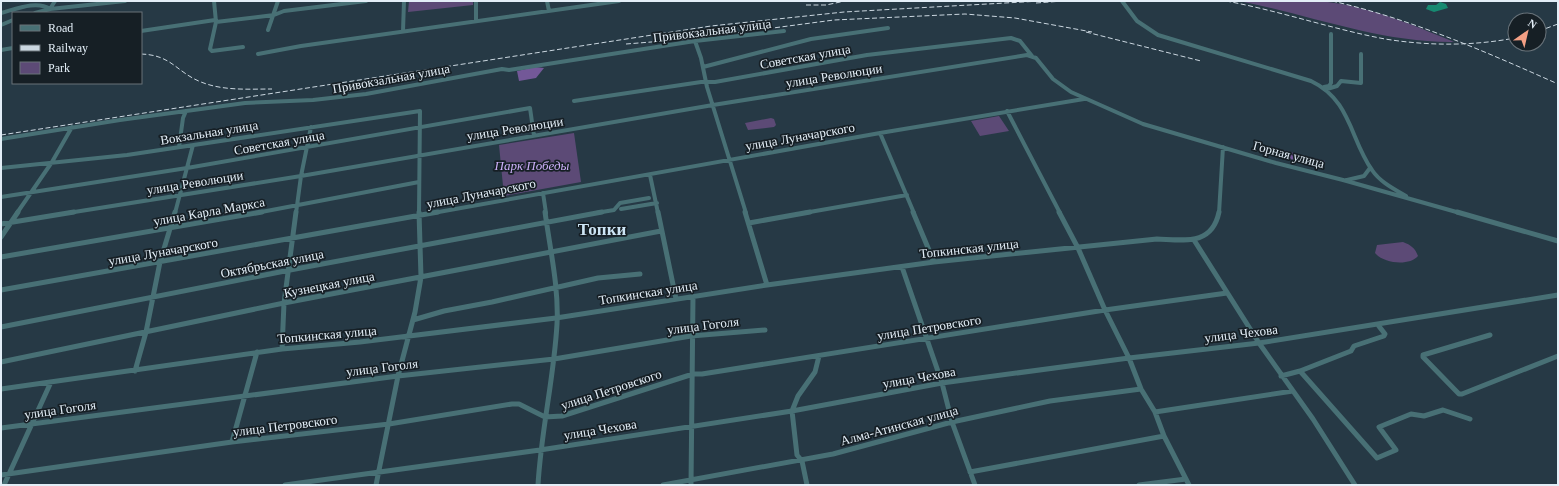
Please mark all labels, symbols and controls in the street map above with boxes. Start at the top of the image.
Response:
legend [12,12,142,84]
north arrow [1507,12,1547,52]
street label: Привокзальная улица [652,16,772,45]
text: N [1526,17,1539,31]
text: Road [48,21,73,35]
text: Railway [48,41,88,55]
street label: Советская улица [759,41,852,72]
street label: улица Революции [785,60,883,91]
text: Park [48,61,70,75]
street label: Привокзальная улица [331,61,451,96]
street label: улица Революции [466,113,564,144]
street label: Вокзальная улица [159,117,259,148]
street label: улица Луначарского [744,119,856,153]
street label: Советская улица [233,127,326,158]
street label: Горная улица [1251,138,1326,171]
park label: Парк Победы [494,158,570,173]
street label: улица Революции [146,167,244,198]
street label: улица Луначарского [425,176,537,211]
street label: улица Карла Маркса [152,194,266,229]
district label: Топки [578,220,626,239]
street label: улица Луначарского [107,234,219,268]
street label: Топкинская улица [919,236,1020,261]
street label: Октябрьская улица [219,246,325,281]
street label: Кузнецкая улица [282,268,376,301]
street label: Топкинская улица [598,277,699,308]
street label: улица Петровского [876,312,982,343]
street label: улица Гоголя [666,314,740,337]
street label: улица Чехова [1204,322,1279,345]
street label: Топкинская улица [277,323,378,346]
street label: улица Гоголя [345,356,419,379]
street label: улица Чехова [882,364,957,391]
street label: улица Петровского [559,366,663,413]
street label: улица Гоголя [23,397,97,422]
street label: Алма-Атинская улица [839,402,960,448]
street label: улица Петровского [232,412,338,439]
street label: улица Чехова [563,416,638,443]

